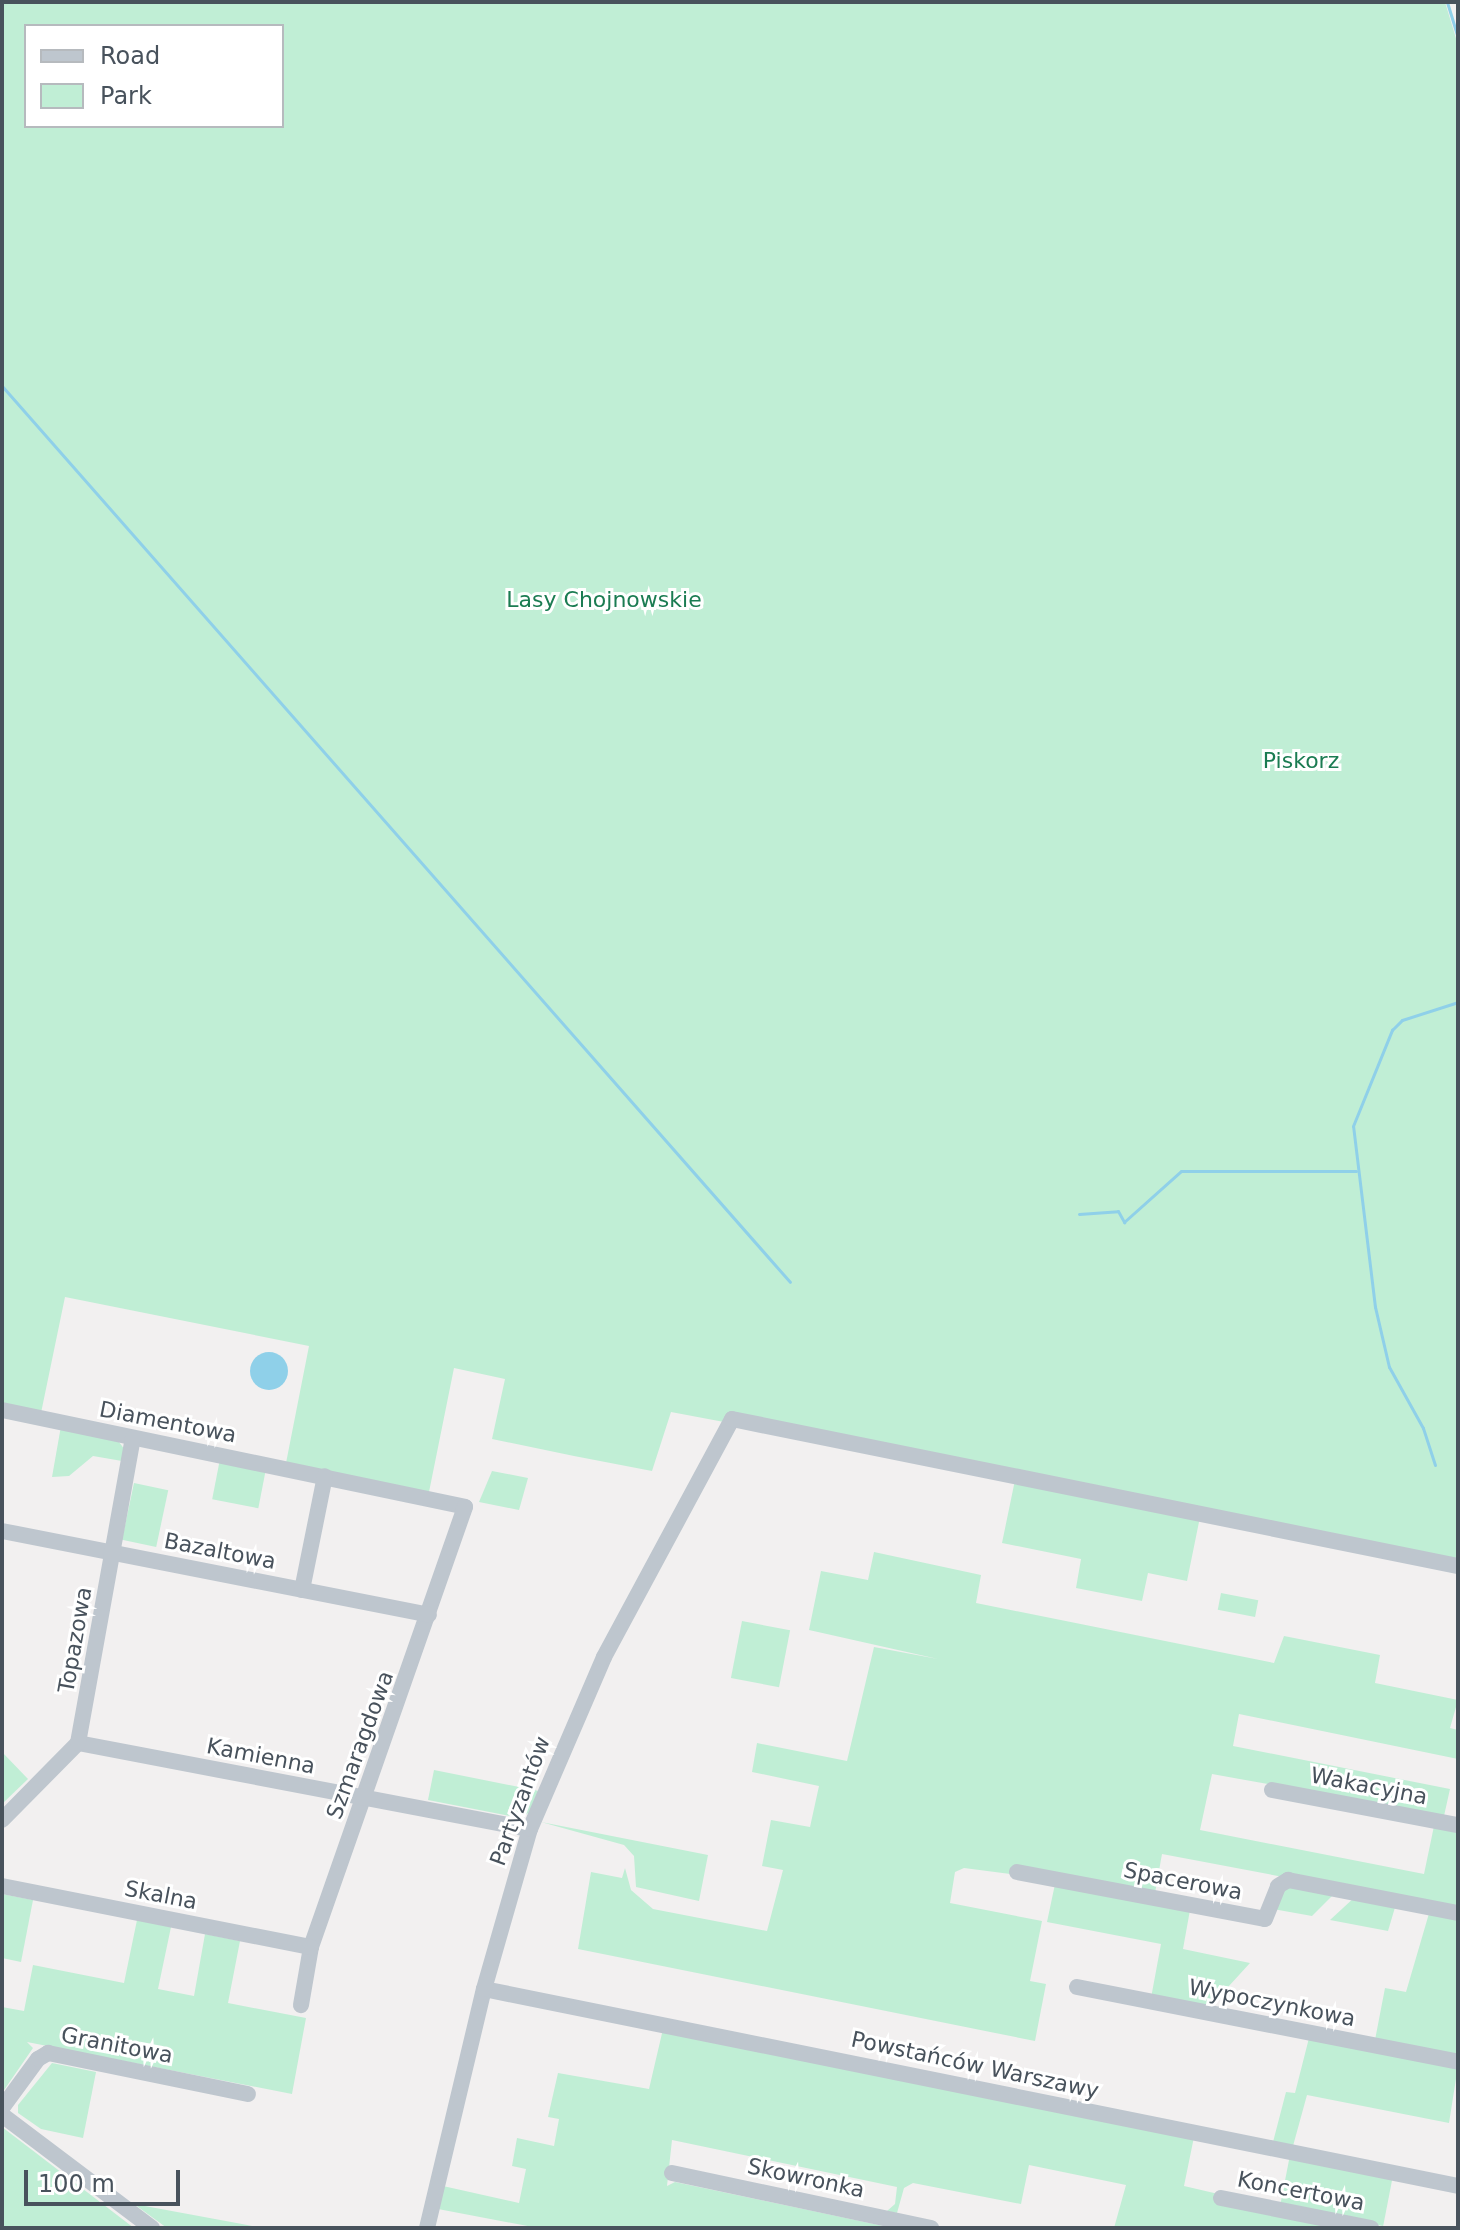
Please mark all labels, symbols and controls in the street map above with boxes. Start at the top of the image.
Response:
legend [24,24,284,128]
text: Road [100,42,160,70]
text: Park [100,82,152,110]
park label: Lasy Chojnowskie [506,587,702,613]
park label: Piskorz [1263,748,1339,774]
street label: Diamentowa [97,1396,239,1448]
street label: Bazaltowa [162,1527,278,1575]
street label: Topazowa [53,1585,97,1695]
street label: Szmaragdowa [321,1667,399,1823]
street label: Kamienna [205,1733,317,1779]
street label: Partyzantów [484,1733,556,1869]
street label: Wakacyjna [1308,1762,1430,1810]
street label: Spacerowa [1121,1857,1245,1905]
street label: Skalna [122,1875,200,1915]
street label: Wypoczynkowa [1186,1974,1358,2032]
street label: Granitowa [59,2021,175,2069]
street label: Powstańców Warszawy [849,2026,1101,2104]
street label: Skowronka [745,2153,867,2203]
scale bar [28,2154,184,2204]
street label: Koncertowa [1235,2166,1367,2216]
text: 100 m [38,2170,115,2198]

